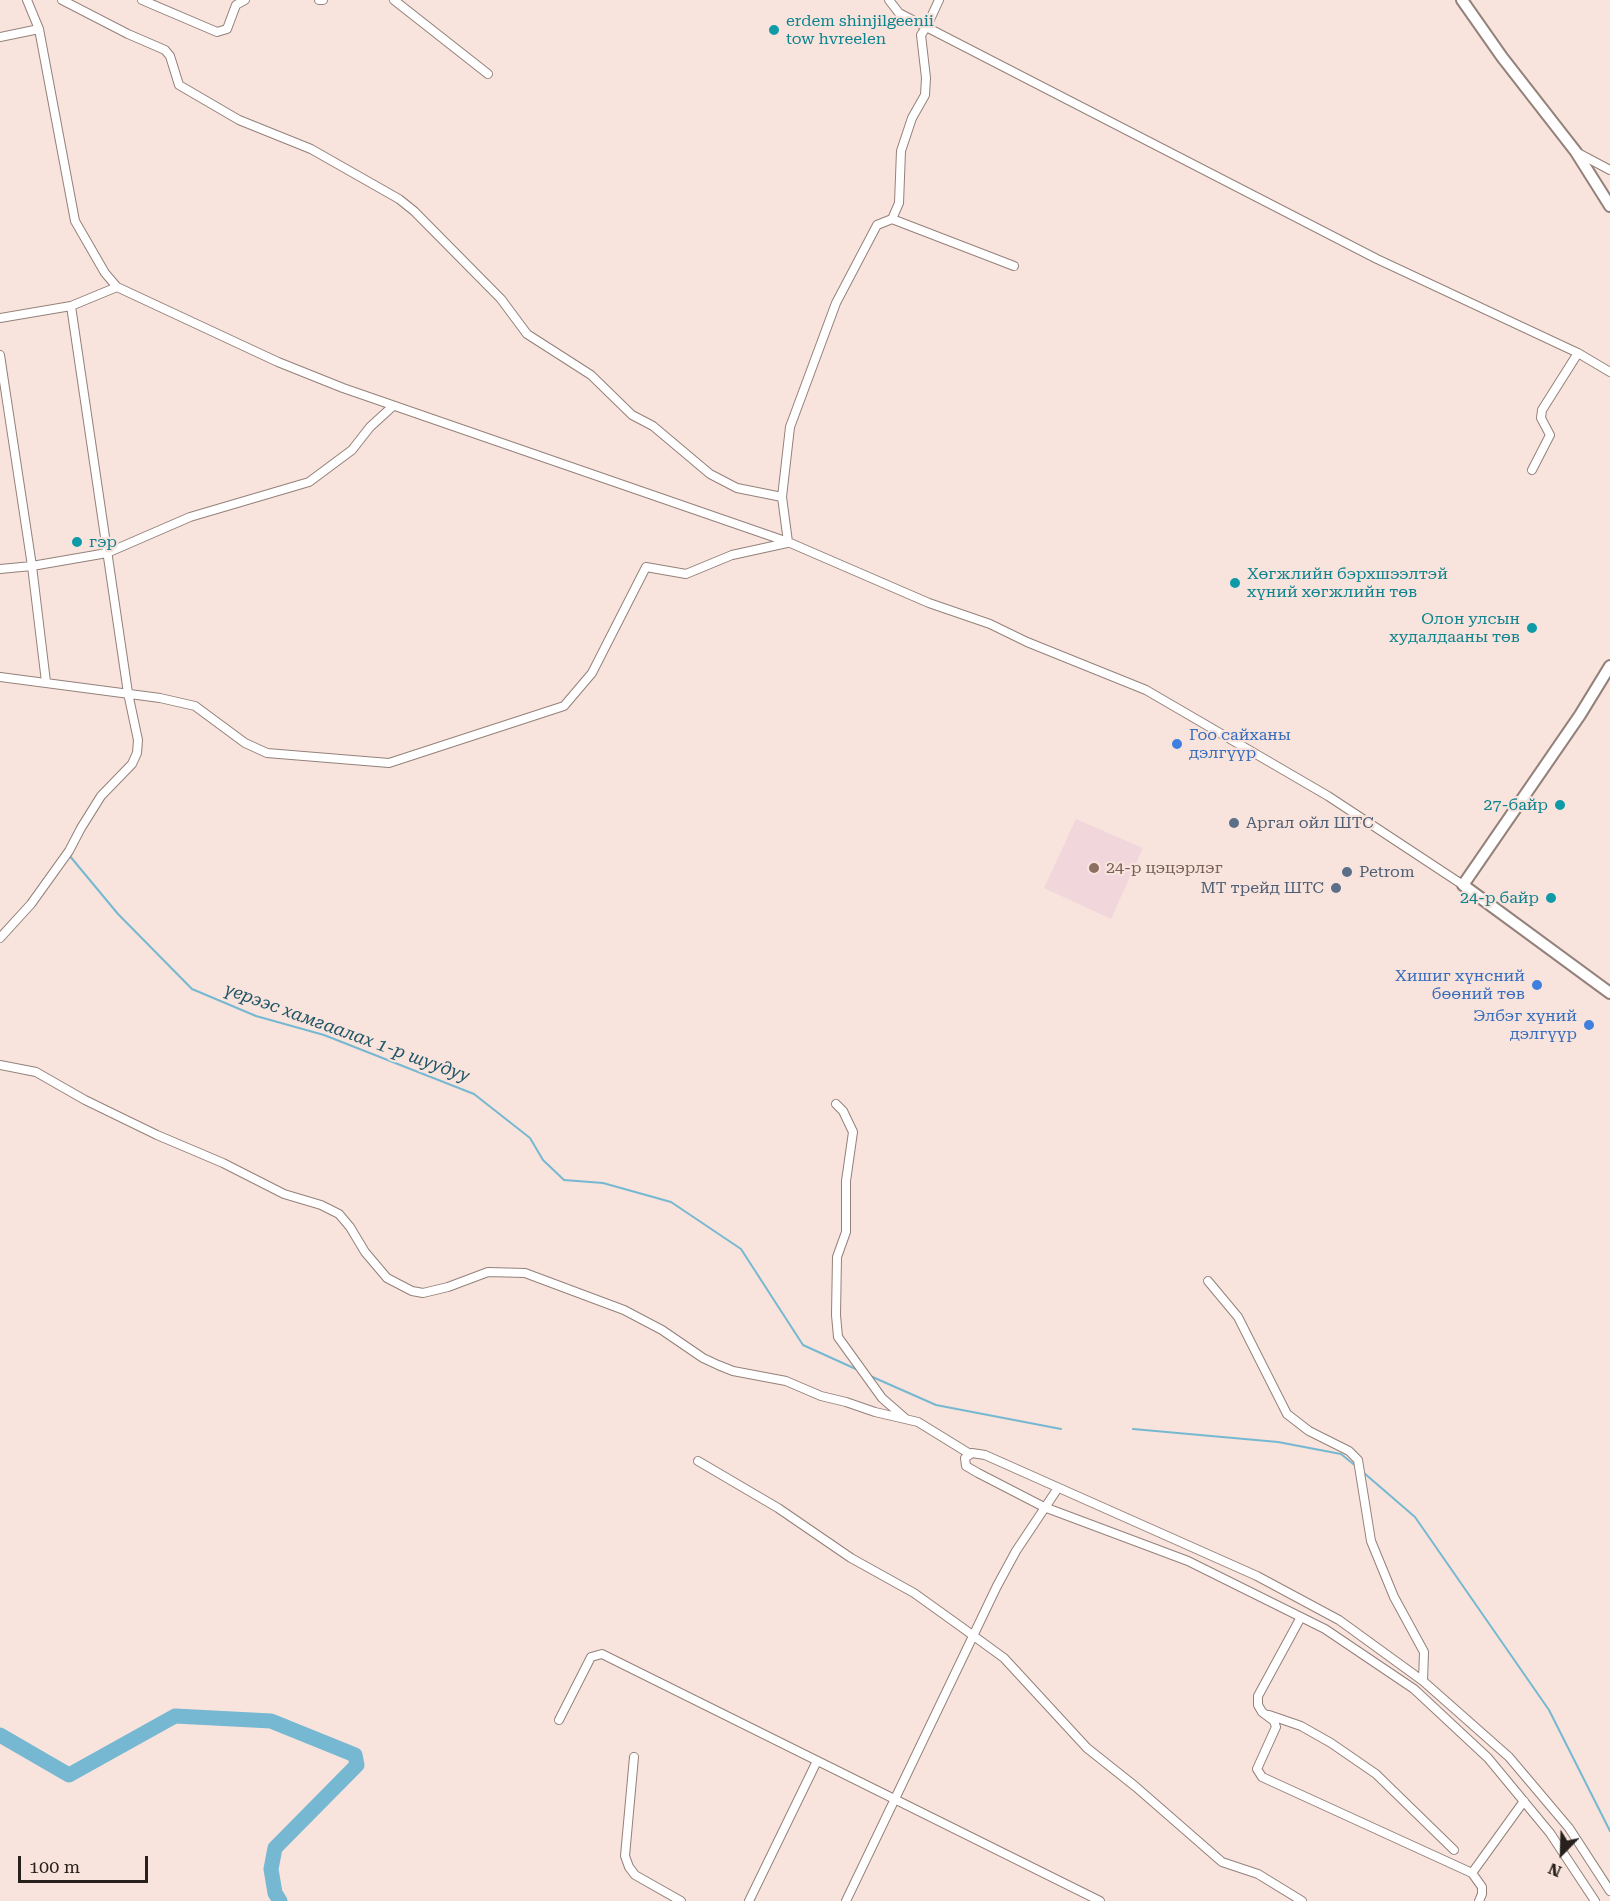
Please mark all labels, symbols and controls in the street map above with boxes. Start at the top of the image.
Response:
place label: erdem shinjilgeenii tow hvreelen [786,11,934,49]
marker: erdem shinjilgeenii tow hvreelen [767,23,781,37]
place label: гэр [89,532,117,552]
marker: гэр [70,535,84,549]
place label: Хөгжлийн бэрхшээлтэй хүний хөгжлийн төв [1247,564,1448,602]
marker: Хөгжлийн бэрхшээлтэй хүний хөгжлийн төв [1228,576,1242,590]
place label: Олон улсын худалдааны төв [1389,609,1520,647]
marker: Олон улсын худалдааны төв [1525,621,1539,635]
place label: Гоо сайханы дэлгүүр [1189,725,1291,763]
marker: Гоо сайханы дэлгүүр [1170,737,1184,751]
place label: 27-байр [1484,795,1548,815]
marker: 27-байр [1553,798,1567,812]
place label: Аргал ойл ШТС [1246,813,1374,833]
marker: Аргал ойл ШТС [1227,816,1241,830]
place label: 24-р цэцэрлэг [1106,858,1223,878]
marker: 24-р цэцэрлэг [1087,861,1101,875]
place label: Petrom [1359,862,1415,882]
marker: Petrom [1340,865,1354,879]
place label: МТ трейд ШТС [1201,878,1324,898]
marker: МТ трейд ШТС [1329,881,1343,895]
place label: 24-р байр [1460,888,1539,908]
marker: 24-р байр [1544,891,1558,905]
place label: Хишиг хүнсний бөөний төв [1395,966,1525,1004]
marker: Хишиг хүнсний бөөний төв [1530,978,1544,992]
water label: үерээс хамгаалах 1-р шуудуу [222,979,472,1087]
place label: Элбэг хүний дэлгүүр [1473,1006,1577,1044]
marker: Элбэг хүний дэлгүүр [1582,1018,1596,1032]
north arrow [1532,1823,1592,1883]
scale bar [21,1844,152,1882]
text: 100 m [29,1856,80,1877]
text: N [1545,1859,1564,1881]

